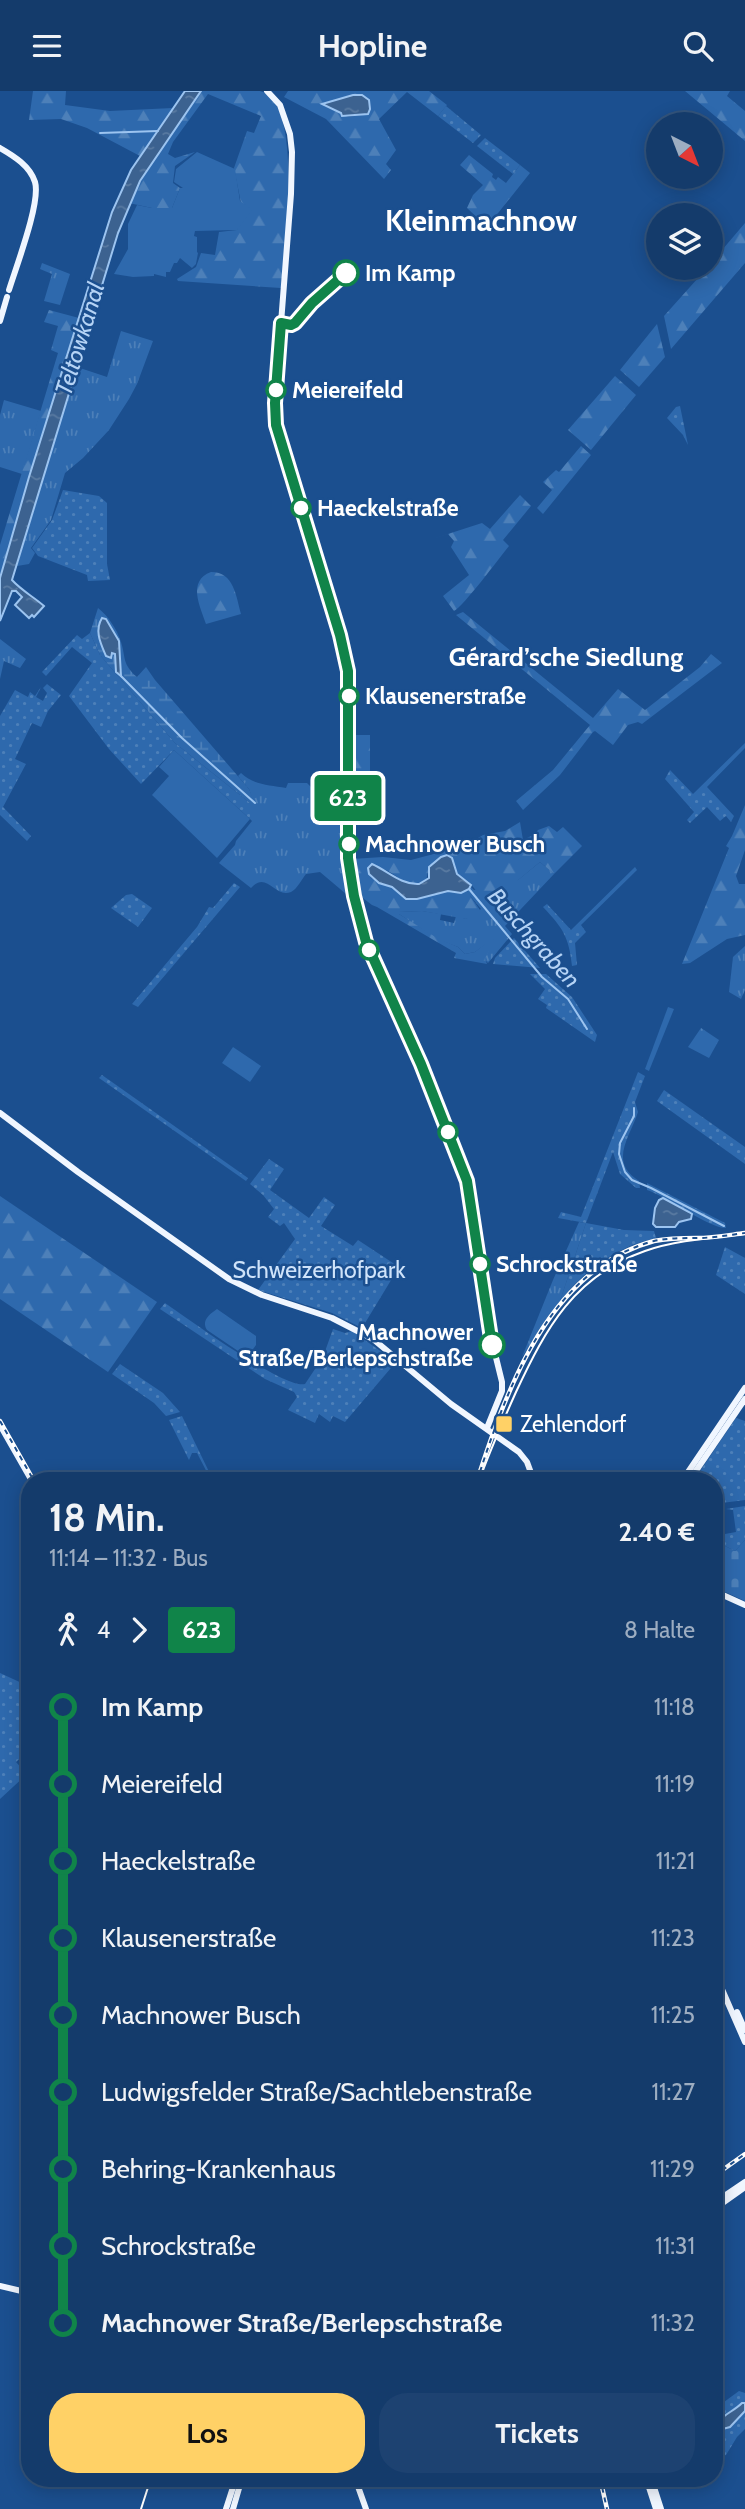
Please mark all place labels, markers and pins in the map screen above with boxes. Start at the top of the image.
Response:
place label: Im Kamp [365,259,455,287]
marker: Im Kamp [333,260,359,286]
place label: Meiereifeld [292,376,403,404]
marker: Meiereifeld [266,380,286,400]
place label: Haeckelstraße [317,494,459,522]
marker: Haeckelstraße [291,498,311,518]
place label: Klausenerstraße [365,682,526,710]
marker: Klausenerstraße [339,686,359,706]
place label: Machnower Busch [365,830,545,858]
marker: Machnower Busch [339,834,359,854]
unlabelled marker [359,940,379,960]
unlabelled marker [438,1122,458,1142]
place label: Schrockstraße [496,1250,637,1278]
marker: Schrockstraße [470,1254,490,1274]
place label: Machnower Straße/Berlepschstraße [238,1318,473,1372]
marker: Machnower Straße/Berlepschstraße [479,1332,505,1358]
place label: Zehlendorf [520,1410,627,1438]
marker: Zehlendorf [494,1414,514,1434]

